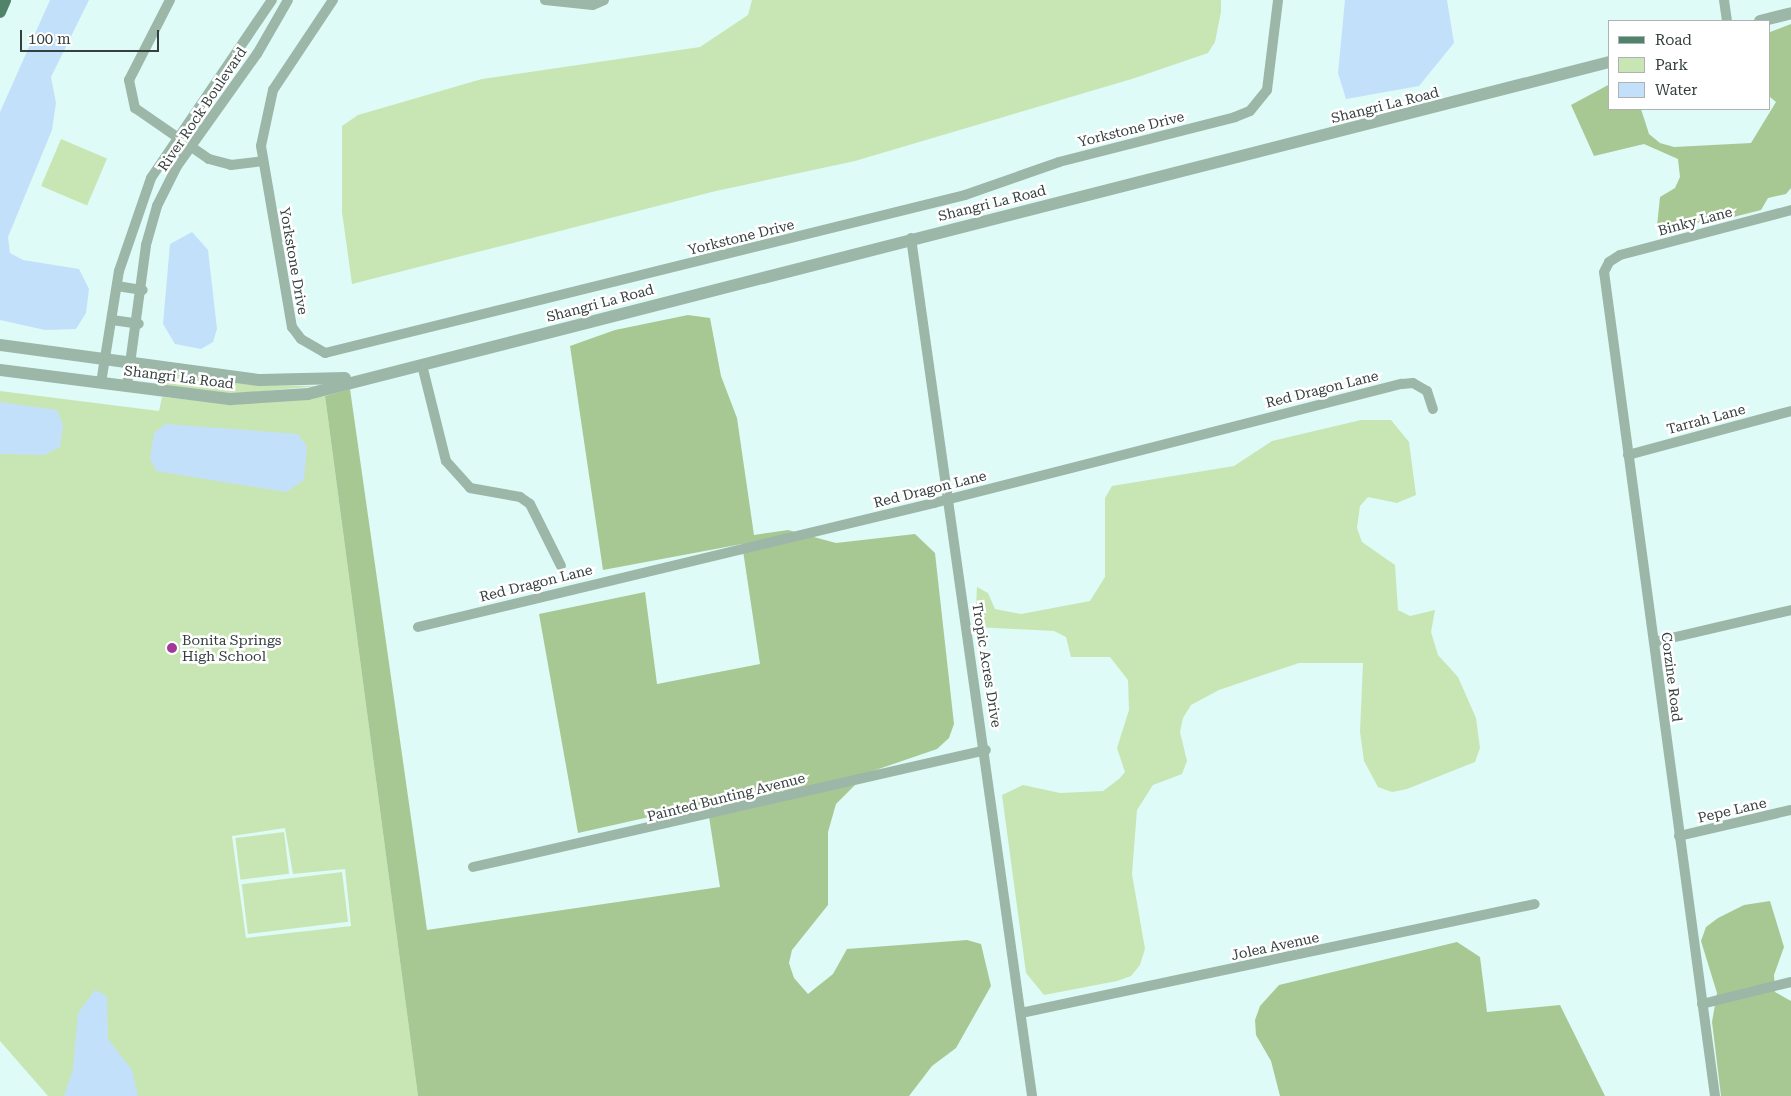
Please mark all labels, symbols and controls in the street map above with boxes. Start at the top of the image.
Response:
scale bar [22,20,161,52]
legend [1608,20,1771,110]
text: 100 m [28,30,71,48]
text: Road [1655,31,1692,49]
street label: River Rock Boulevard [154,44,250,174]
text: Park [1655,56,1688,74]
text: Water [1655,81,1697,99]
street label: Shangri La Road [1329,83,1441,127]
street label: Yorkstone Drive [1076,108,1186,150]
street label: Shangri La Road [936,181,1048,225]
street label: Binky Lane [1656,203,1734,239]
street label: Yorkstone Drive [276,206,312,316]
street label: Yorkstone Drive [686,216,796,258]
street label: Shangri La Road [544,281,656,325]
street label: Shangri La Road [123,362,235,392]
street label: Red Dragon Lane [1264,367,1380,411]
street label: Tarrah Lane [1665,400,1747,438]
street label: Red Dragon Lane [872,467,988,511]
street label: Red Dragon Lane [478,561,594,605]
street label: Tropic Acres Drive [969,601,1005,729]
street label: Corzine Road [1658,631,1686,723]
place label: Bonita Springs High School [182,632,281,664]
marker: Bonita Springs High School [166,642,178,654]
street label: Painted Bunting Avenue [645,769,807,825]
street label: Pepe Lane [1696,794,1768,826]
street label: Jolea Avenue [1229,928,1321,964]

